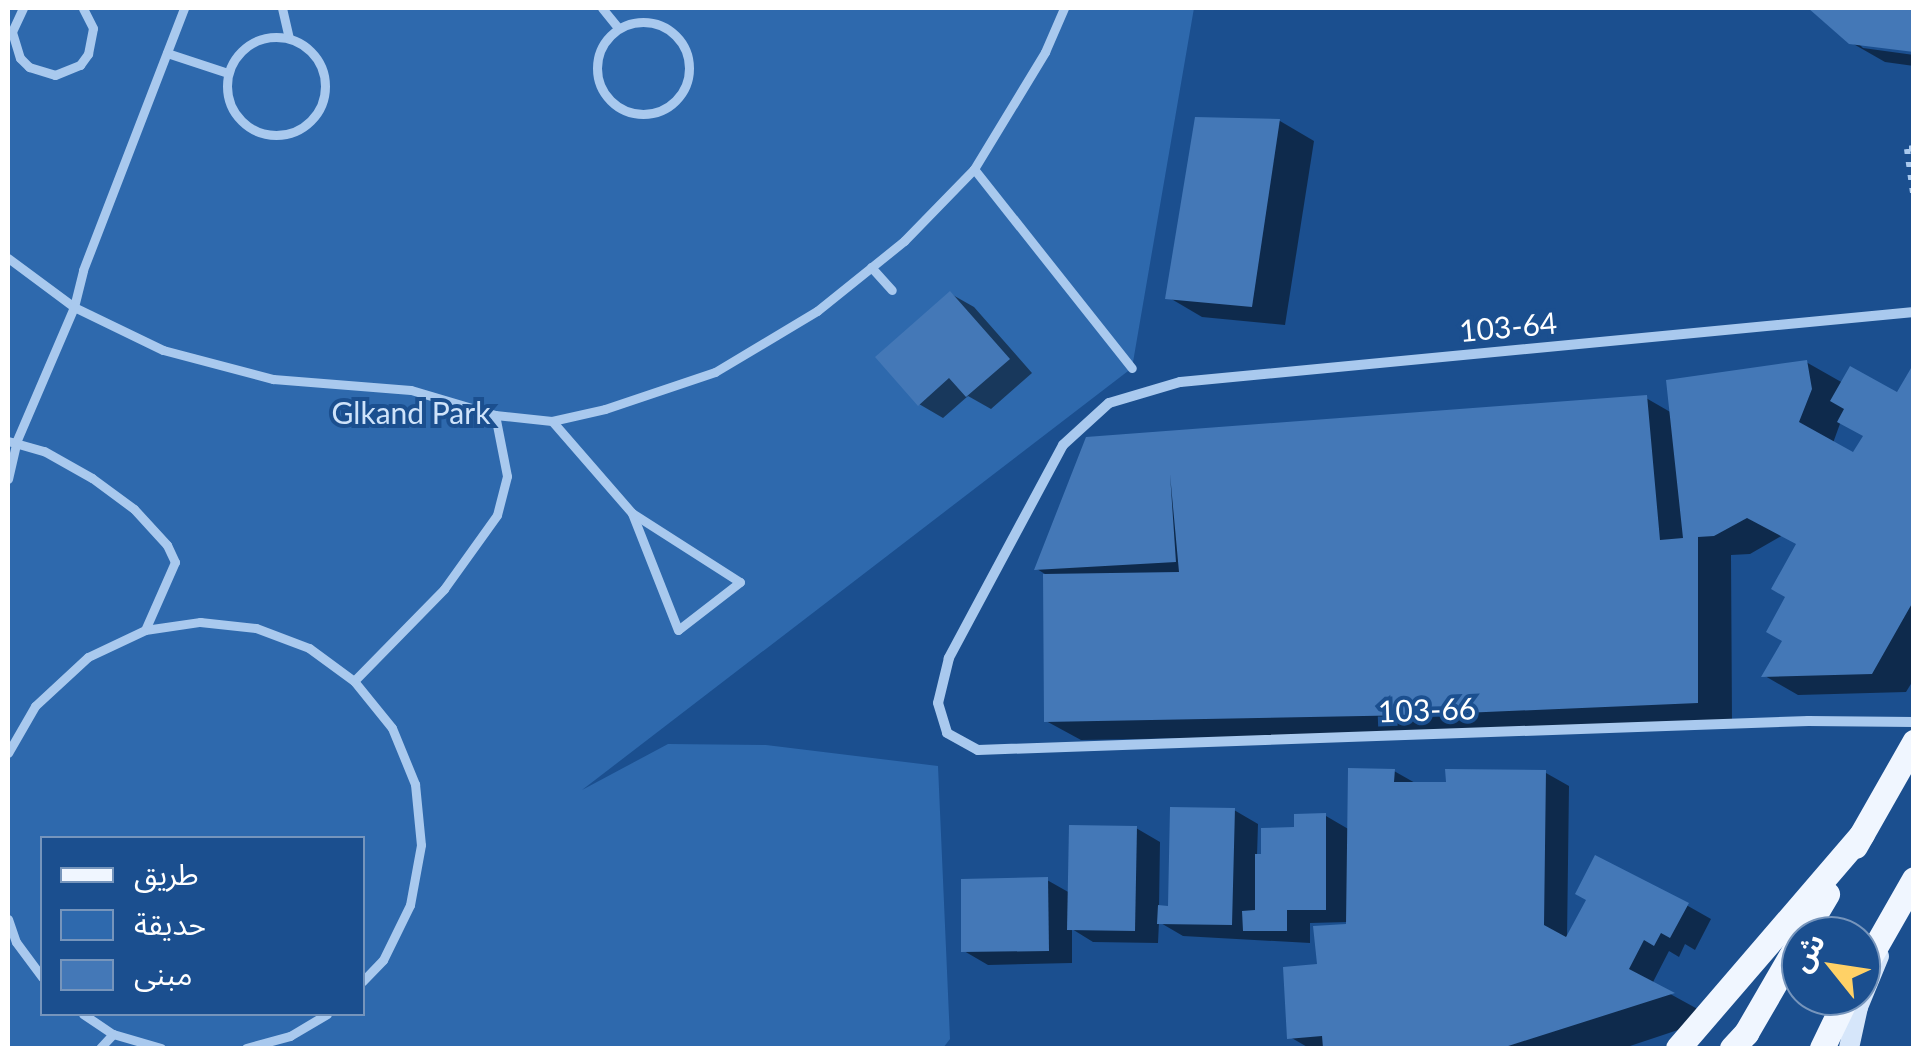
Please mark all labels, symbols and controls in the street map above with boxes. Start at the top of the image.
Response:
street label: 103-64 [1458,304,1558,348]
park label: Glkand Park [332,394,490,430]
street label: 103-66 [1377,689,1477,729]
legend [40,836,365,1016]
text: طريق [134,855,199,891]
text: حديقة [134,905,206,941]
north arrow [1781,916,1881,1016]
text: ش [1782,927,1831,977]
text: مبنى [134,955,192,991]

